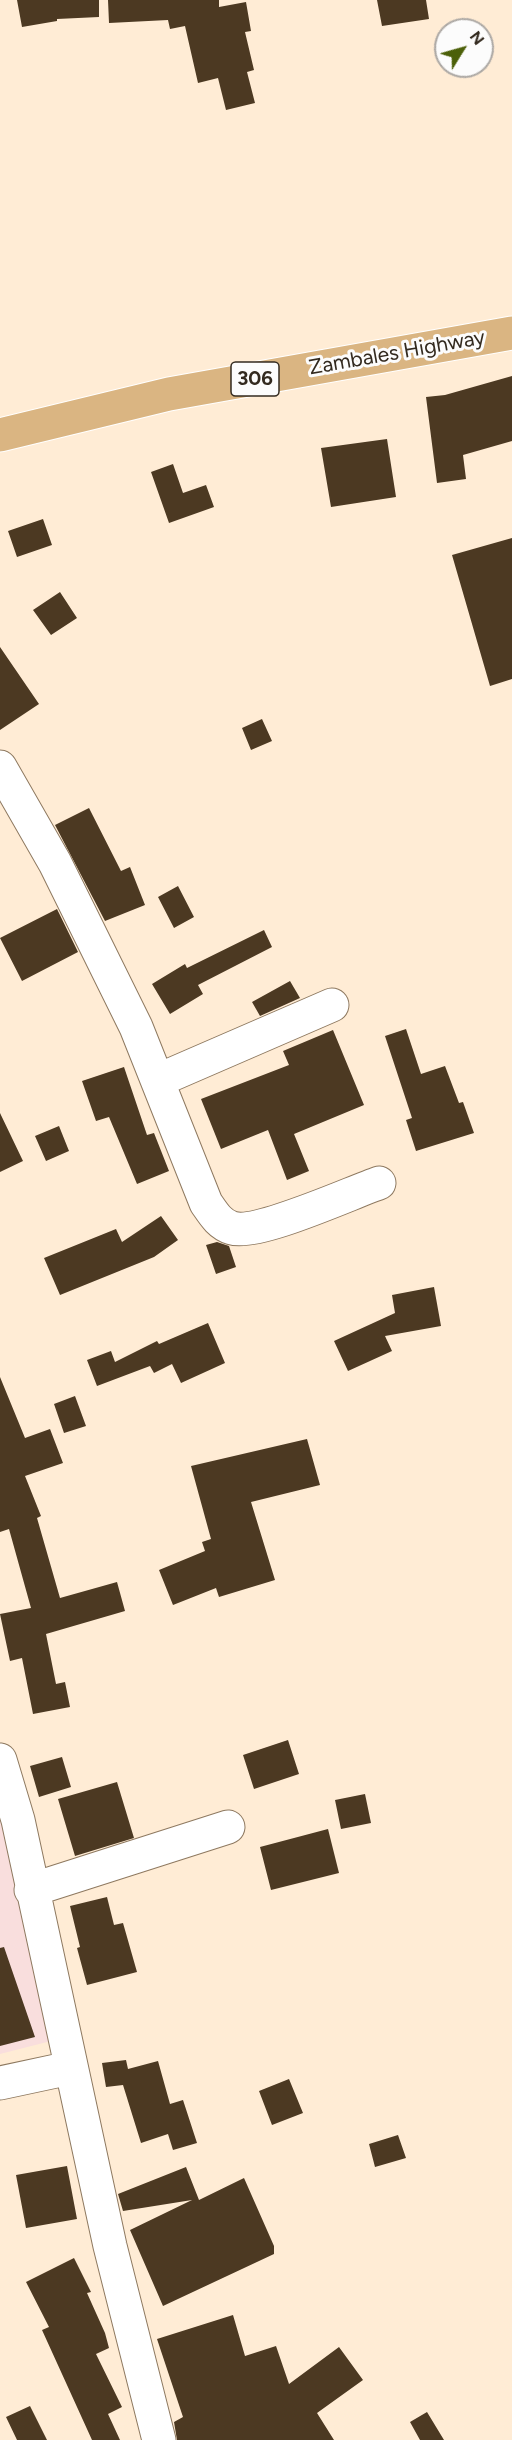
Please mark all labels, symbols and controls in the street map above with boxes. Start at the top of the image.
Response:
north arrow [434,18,494,78]
text: N [466,27,488,49]
street label: Zambales Highway [307,325,487,381]
road number: 306 [231,362,279,396]

